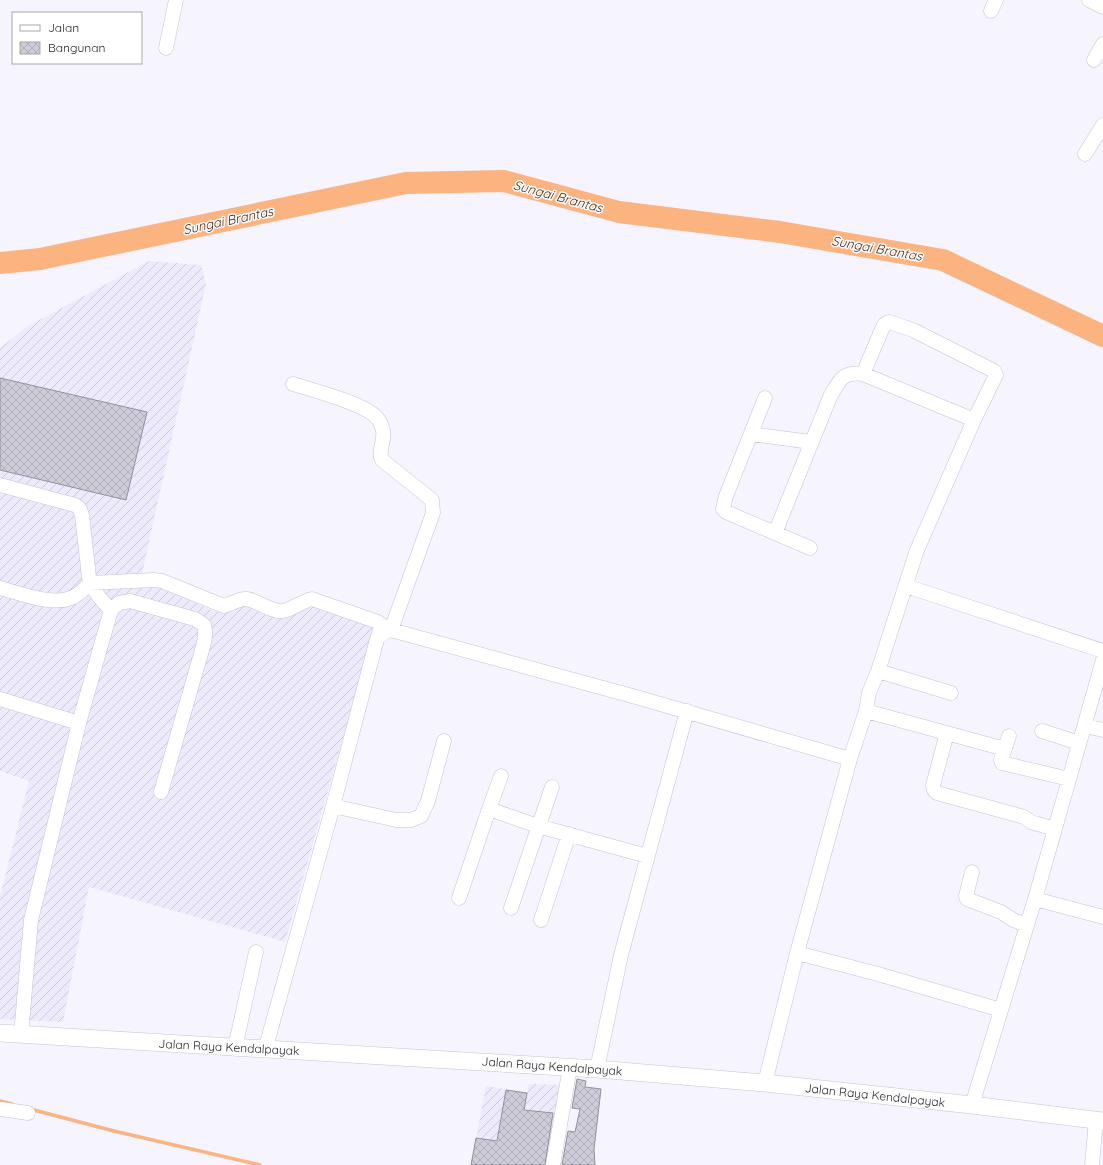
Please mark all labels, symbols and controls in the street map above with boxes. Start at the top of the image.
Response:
legend [12,12,142,64]
text: Jalan [48,20,79,35]
text: Bangunan [48,40,105,55]
water label: Sungai Brantas [512,176,605,216]
water label: Sungai Brantas [182,202,275,237]
water label: Sungai Brantas [831,232,924,264]
street label: Jalan Raya Kendalpayak [158,1036,300,1058]
street label: Jalan Raya Kendalpayak [481,1054,623,1078]
street label: Jalan Raya Kendalpayak [804,1080,946,1110]

